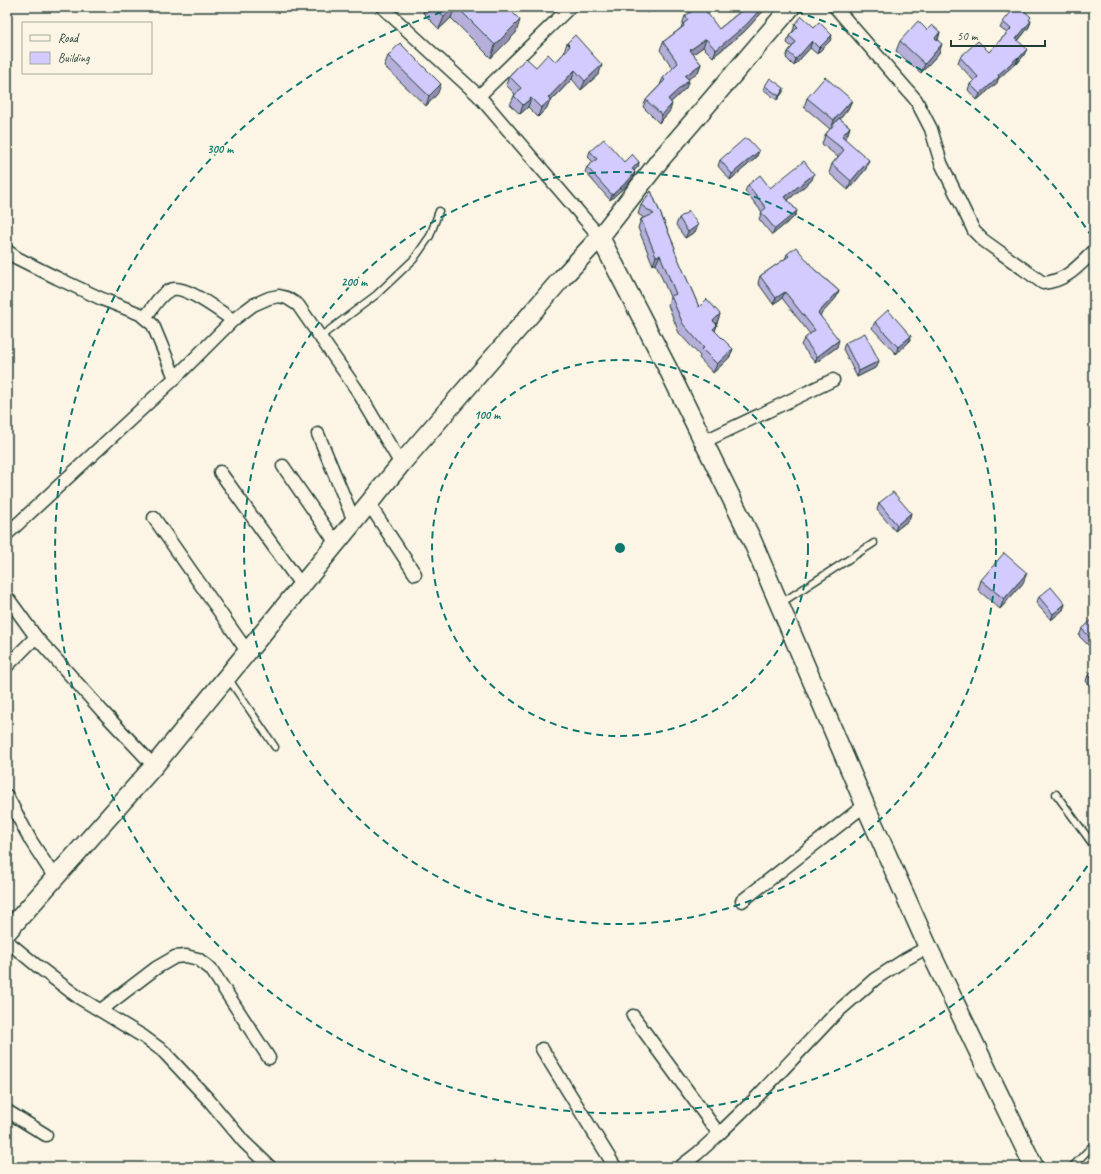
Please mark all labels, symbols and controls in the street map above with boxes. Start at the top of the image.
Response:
legend [22,22,152,74]
scale bar [951,22,1045,48]
text: 50 m [957,28,979,44]
text: Road [58,30,80,46]
text: Building [58,50,90,66]
text: 300 m [207,141,234,157]
text: 200 m [341,274,368,290]
text: 100 m [474,407,501,423]
centre of rings [613,541,627,555]

